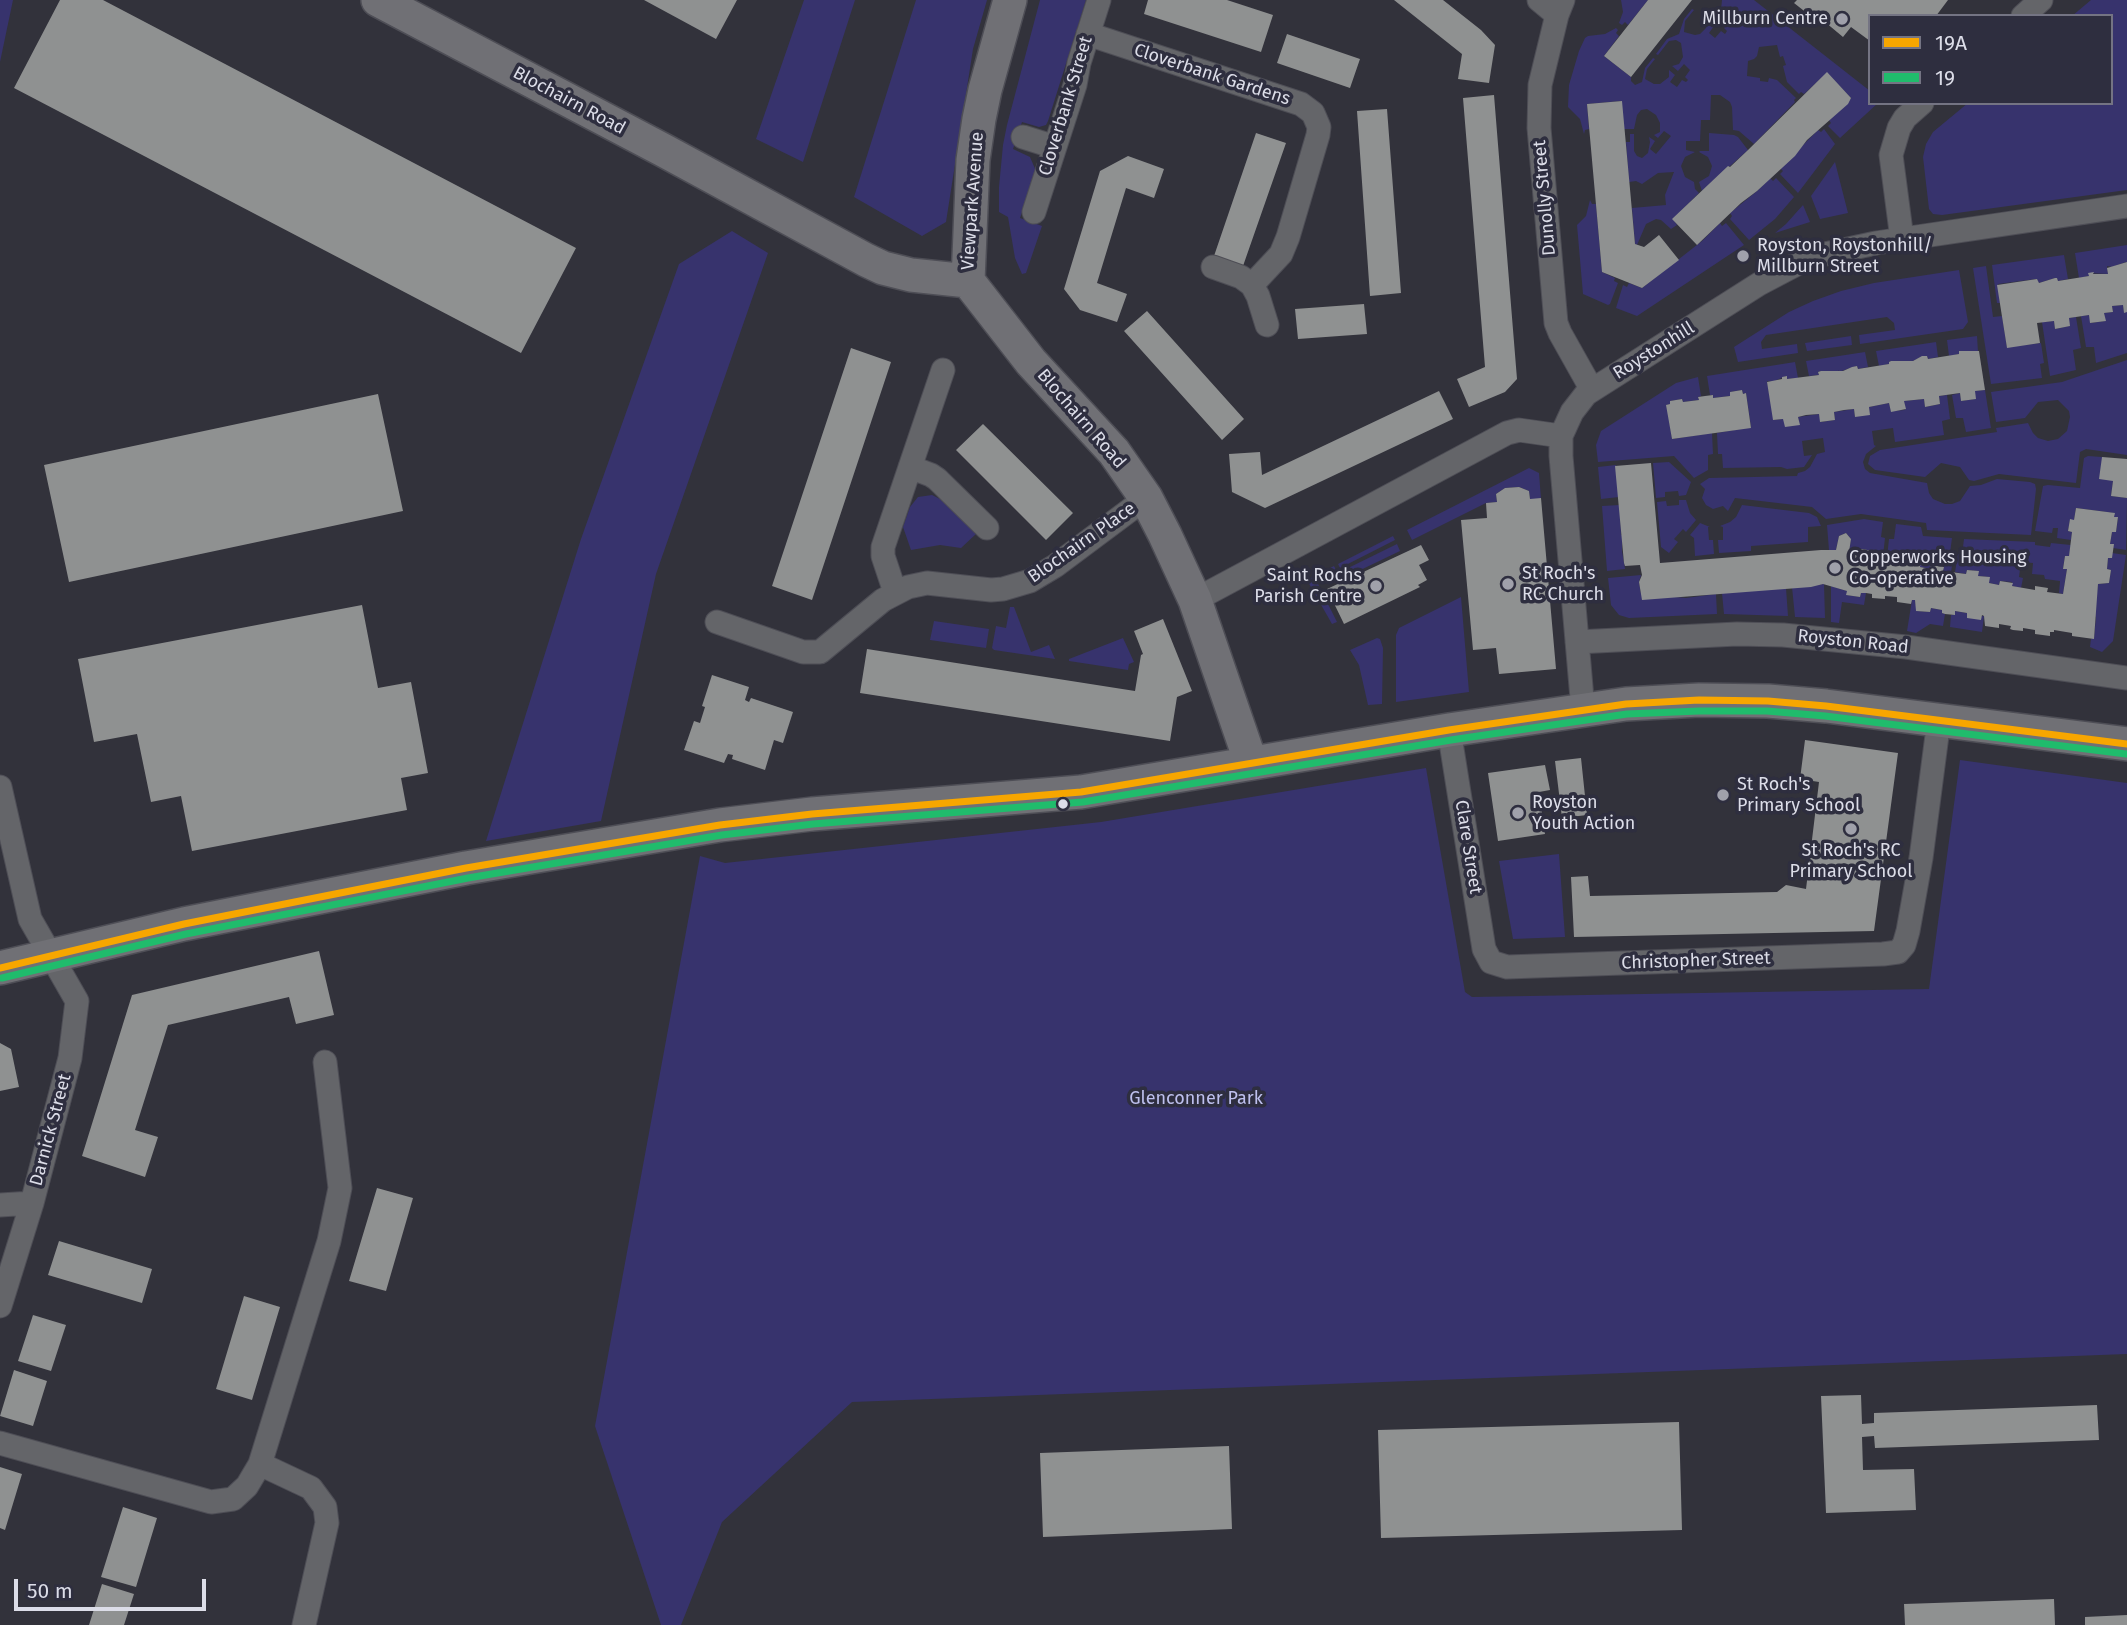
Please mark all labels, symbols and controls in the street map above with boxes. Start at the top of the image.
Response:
place label: Millburn Centre [1702,8,1828,30]
marker: Millburn Centre [1834,11,1850,27]
legend [1868,14,2113,105]
text: 19A [1935,30,1967,56]
street label: Cloverbank Street [1035,34,1097,178]
street label: Cloverbank Gardens [1131,40,1293,110]
street label: Blochairn Road [509,62,629,140]
text: 19 [1935,65,1955,91]
street label: Viewpark Avenue [957,131,989,271]
street label: Dunolly Street [1529,139,1561,257]
place label: Royston, Roystonhill/ Millburn Street [1757,235,1933,278]
marker: Royston, Roystonhill/ Millburn Street [1735,248,1751,264]
street label: Roystonhill [1609,318,1699,384]
street label: Blochairn Road [1032,365,1130,473]
street label: Blochairn Place [1024,498,1140,588]
place label: Copperworks Housing Co-operative [1849,547,2027,590]
marker: Copperworks Housing Co-operative [1827,560,1843,576]
place label: St Roch's RC Church [1522,563,1604,606]
place label: Saint Rochs Parish Centre [1254,565,1362,608]
marker: St Roch's RC Church [1500,576,1516,592]
marker: Saint Rochs Parish Centre [1368,578,1384,594]
street label: Royston Road [1796,625,1910,659]
place label: St Roch's Primary School [1737,774,1860,816]
marker: St Roch's Primary School [1715,787,1731,803]
place label: Royston Youth Action [1532,792,1635,834]
unlabelled marker [1056,797,1070,811]
street label: Clare Street [1450,799,1486,895]
marker: Royston Youth Action [1510,805,1526,821]
marker: St Roch's RC Primary School [1843,821,1859,837]
place label: St Roch's RC Primary School [1789,840,1913,882]
street label: Christopher Street [1621,948,1771,974]
street label: Darnick Street [26,1072,76,1188]
park label: Glenconner Park [1129,1088,1263,1110]
scale bar [18,1566,210,1610]
text: 50 m [27,1578,73,1604]

